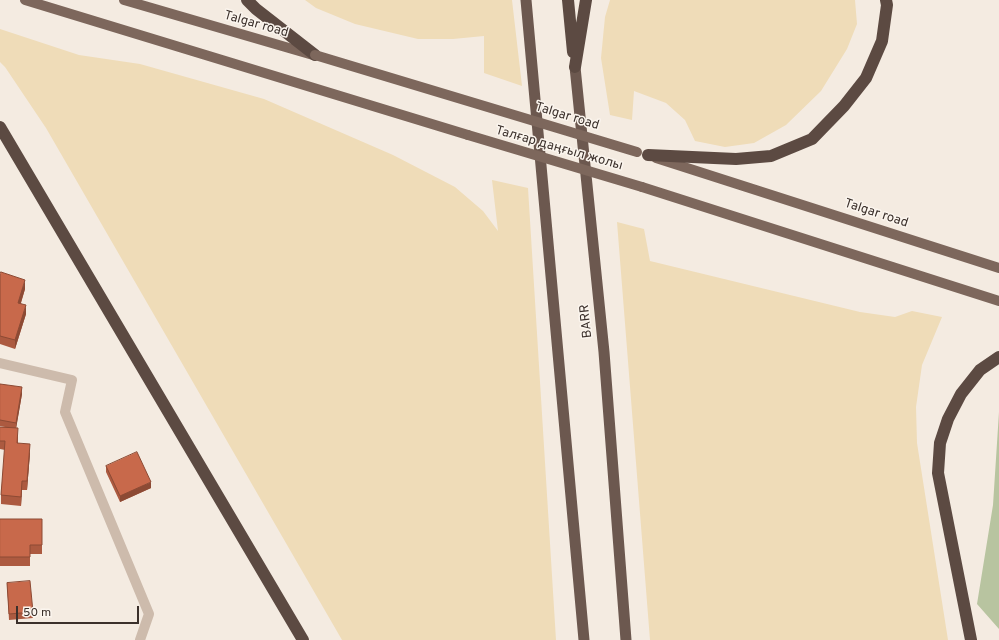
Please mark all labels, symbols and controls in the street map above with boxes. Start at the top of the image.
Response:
street label: Talgar road [222,8,290,42]
street label: Talgar road [533,100,601,134]
street label: Талғар даңғыл жолы [494,123,624,175]
street label: Talgar road [842,196,910,232]
street label: BARR [577,303,597,339]
scale bar [18,598,141,624]
text: 50 m [23,605,51,621]

